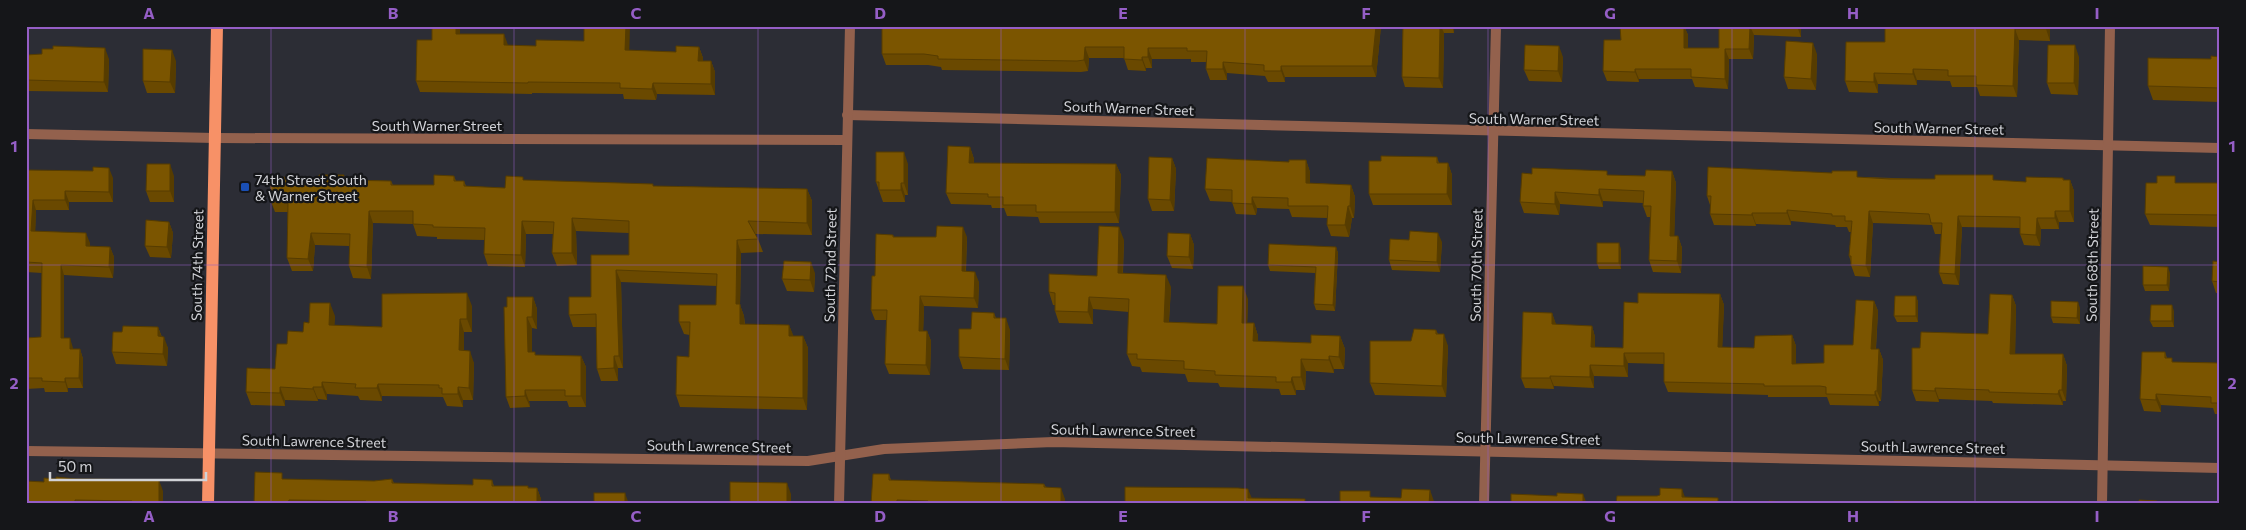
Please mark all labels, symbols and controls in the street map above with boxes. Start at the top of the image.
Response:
text: A [143,3,155,22]
text: B [388,3,399,22]
text: C [631,3,642,22]
text: D [874,3,886,22]
text: E [1118,3,1128,22]
text: F [1361,3,1371,22]
text: G [1604,3,1616,22]
text: H [1847,3,1859,22]
text: I [2094,3,2100,22]
street label: South Warner Street [1063,97,1195,119]
street label: South Warner Street [1469,109,1600,129]
street label: South Warner Street [372,117,503,134]
street label: South Warner Street [1874,118,2005,138]
text: 1 [10,136,18,155]
text: 1 [2228,136,2236,155]
place label: 74th Street South & Warner Street [255,171,367,204]
marker: 74th Street South & Warner Street [239,181,251,193]
street label: South 72nd Street [821,207,840,322]
street label: South 70th Street [1467,208,1485,322]
street label: South 68th Street [2083,208,2101,322]
street label: South 74th Street [188,209,206,321]
text: 2 [9,373,19,392]
text: 2 [2227,373,2237,392]
street label: South Lawrence Street [1051,420,1196,440]
street label: South Lawrence Street [1456,428,1601,448]
street label: South Lawrence Street [242,431,387,451]
street label: South Lawrence Street [647,436,792,456]
street label: South Lawrence Street [1861,437,2006,457]
scale bar [50,450,206,482]
text: 50 m [58,457,92,475]
text: A [143,506,155,525]
text: B [388,506,399,525]
text: C [631,506,642,525]
text: D [874,506,886,525]
text: E [1118,506,1128,525]
text: F [1361,506,1371,525]
text: G [1604,506,1616,525]
text: H [1847,506,1859,525]
text: I [2094,506,2100,525]

